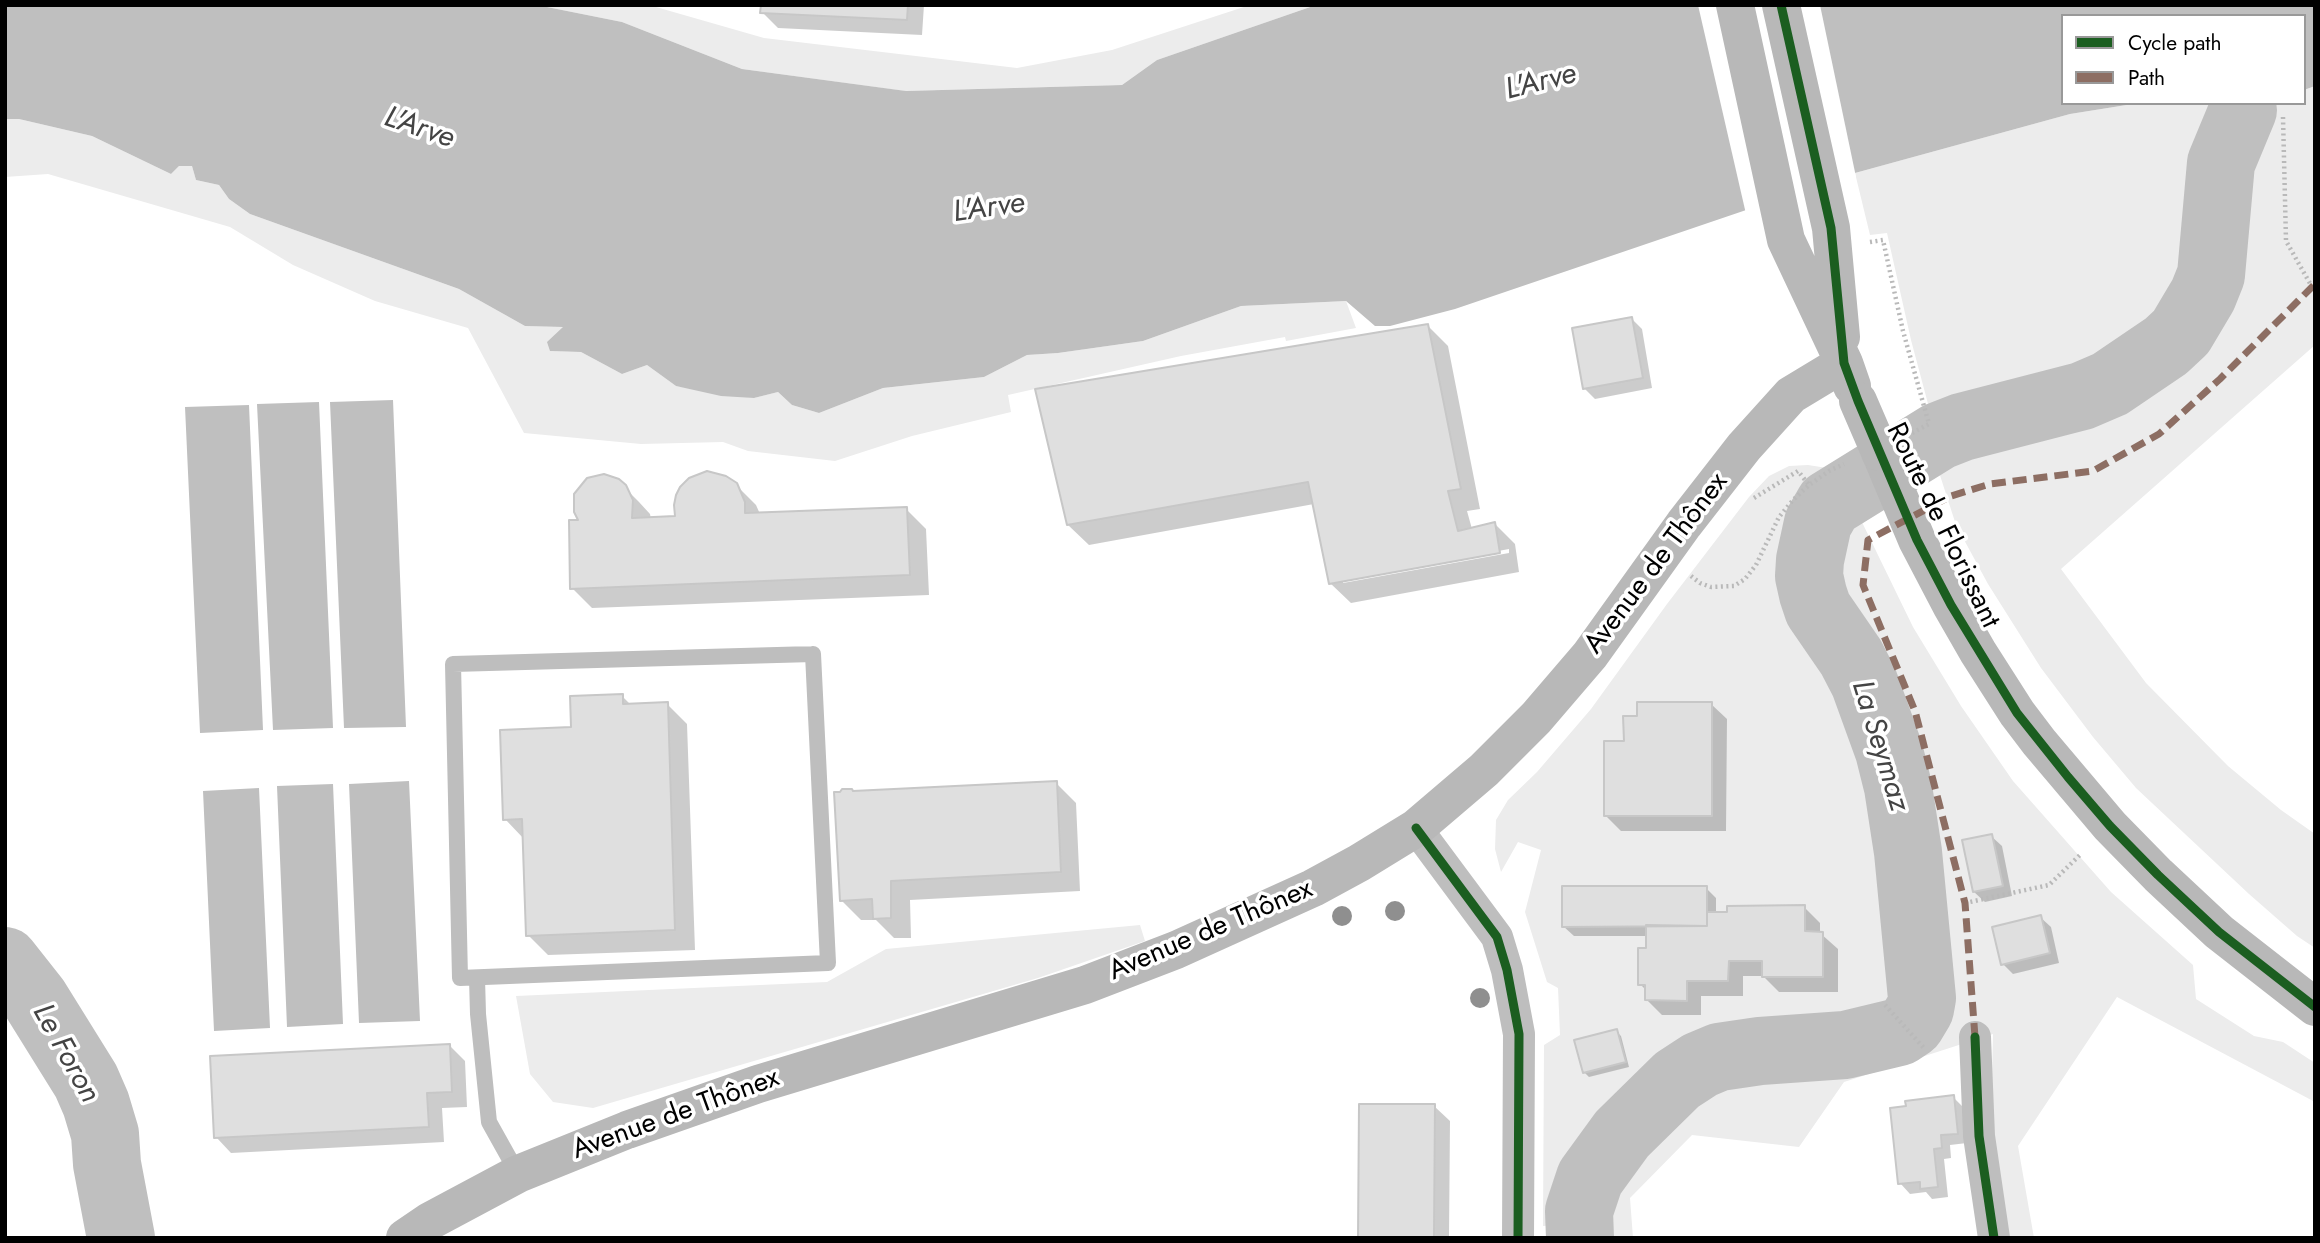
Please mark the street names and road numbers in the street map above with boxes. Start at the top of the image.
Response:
street label: Route de Florissant [1878,418,2006,634]
street label: Avenue de Thônex [1578,467,1736,661]
street label: Avenue de Thônex [1104,873,1318,989]
street label: Avenue de Thônex [568,1062,784,1168]

